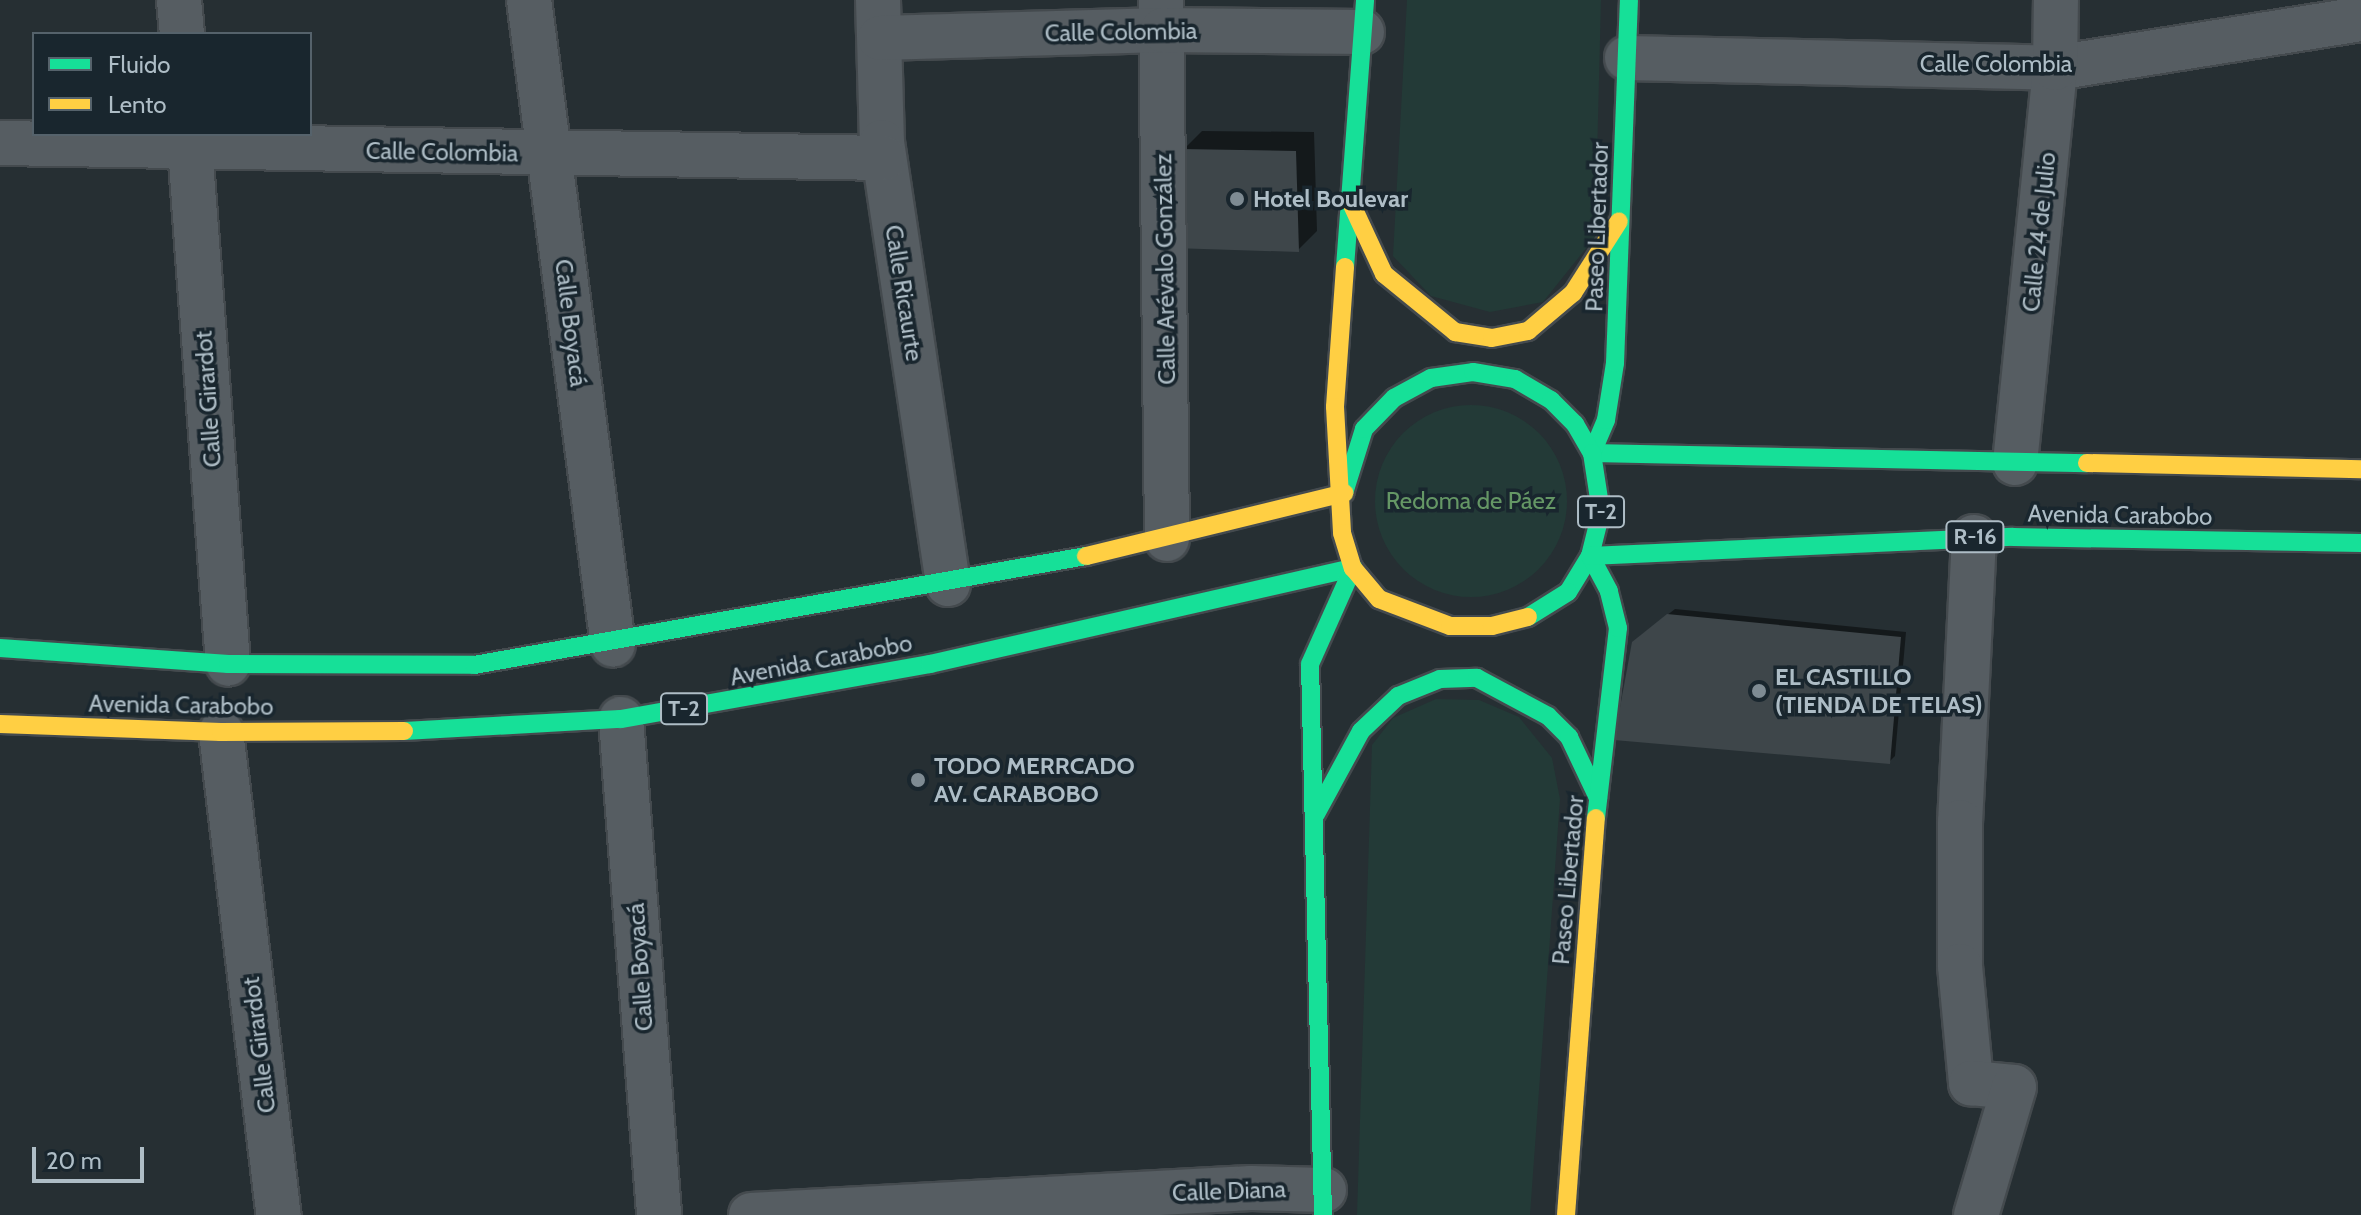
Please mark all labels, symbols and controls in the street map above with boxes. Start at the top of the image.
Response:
street label: Calle Colombia [1044,16,1198,48]
legend [32,32,312,136]
text: Fluido [108,50,170,79]
street label: Calle Colombia [1920,50,2072,78]
text: Lento [108,90,167,119]
street label: Calle Colombia [365,136,519,168]
street label: Paseo Libertador [1580,142,1614,312]
street label: Calle 24 de Julio [2016,151,2062,313]
street label: Calle Arévalo González [1149,153,1181,385]
place label: Hotel Boulevar [1253,185,1408,213]
marker: Hotel Boulevar [1228,190,1246,208]
street label: Calle Ricaurte [879,223,929,363]
street label: Calle Boyacá [549,258,593,388]
street label: Calle Girardot [189,330,227,468]
park label: Redoma de Páez [1386,487,1556,515]
road number: T-2 [1577,494,1625,530]
street label: Avenida Carabobo [2027,499,2213,531]
road number: R-16 [1945,519,2005,555]
street label: Avenida Carabobo [728,628,914,692]
place label: EL CASTILLO (TIENDA DE TELAS) [1775,663,1983,719]
marker: EL CASTILLO (TIENDA DE TELAS) [1750,682,1768,700]
street label: Avenida Carabobo [88,689,274,721]
road number: T-2 [660,691,708,727]
place label: TODO MERRCADO AV. CARABOBO [934,752,1135,808]
marker: TODO MERRCADO AV. CARABOBO [909,771,927,789]
street label: Paseo Libertador [1546,794,1590,966]
street label: Calle Boyacá [621,902,659,1032]
street label: Calle Girardot [236,975,282,1115]
scale bar [36,1131,148,1181]
text: 20 m [46,1146,102,1175]
street label: Calle Diana [1172,1175,1286,1207]

